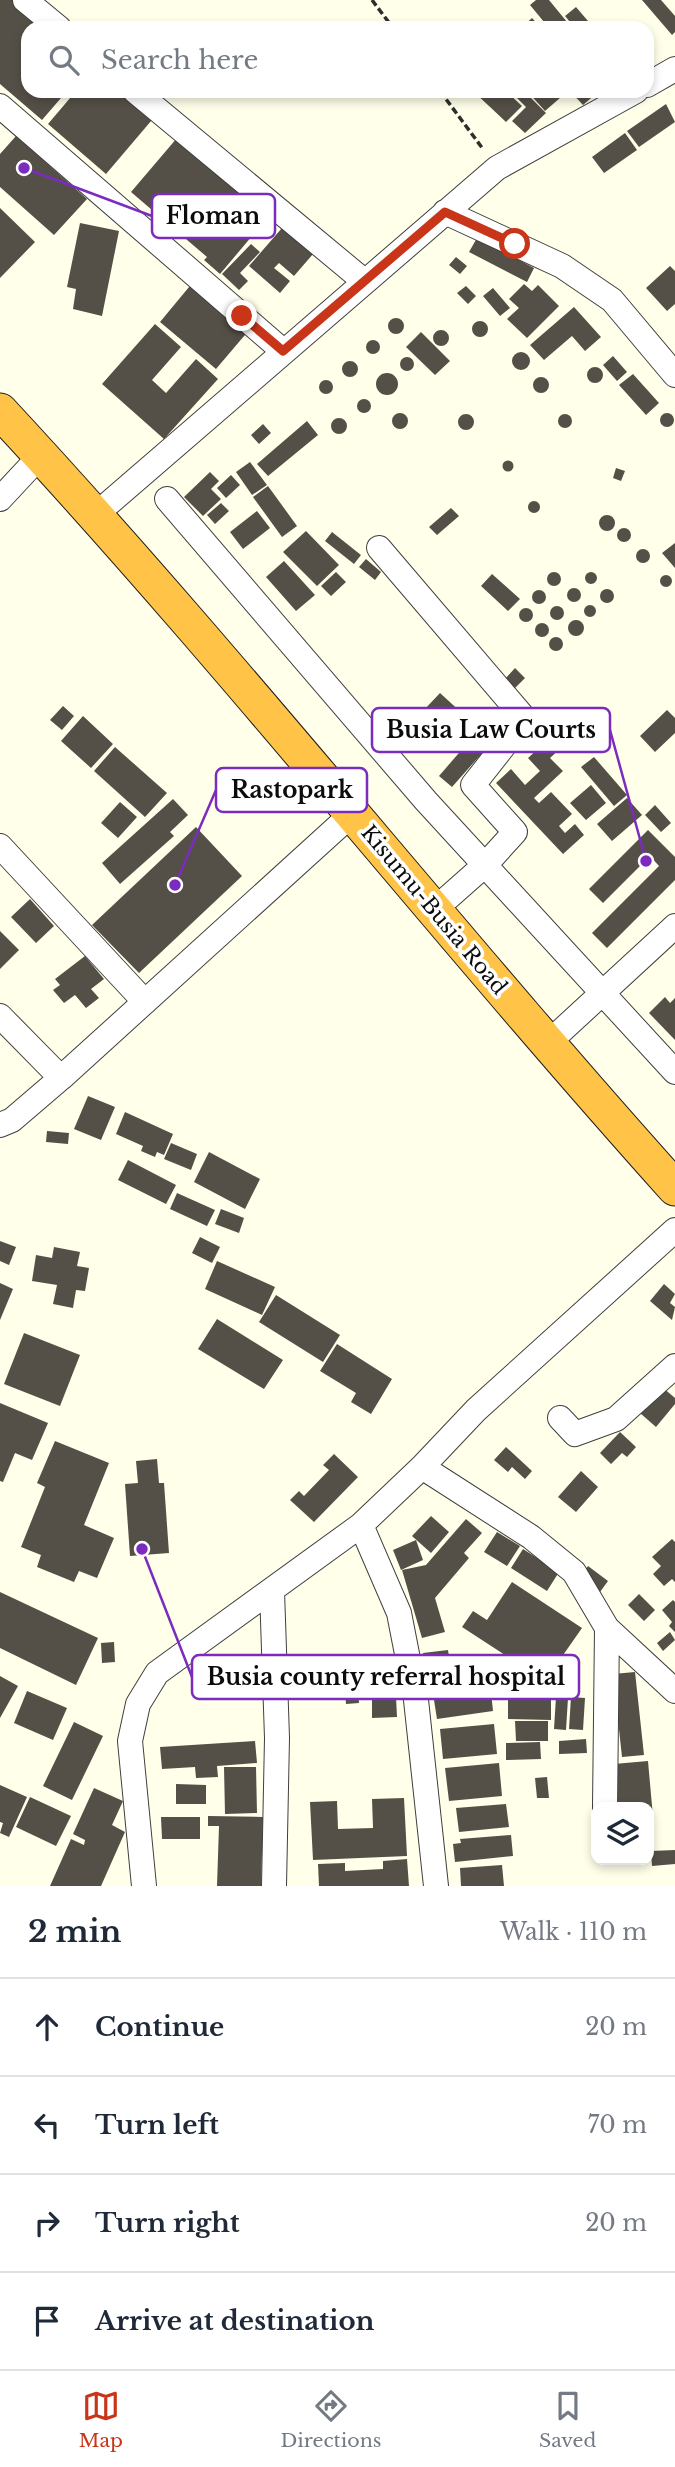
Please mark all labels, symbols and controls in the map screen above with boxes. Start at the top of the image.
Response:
search box [21,21,654,98]
icon: search [45,41,83,79]
text: Search here [101,44,258,76]
callout: Floman [152,194,275,238]
text: Floman [166,202,261,230]
route start [499,228,530,259]
route end [226,300,257,331]
callout: Busia Law Courts [372,708,610,752]
text: Busia Law Courts [386,716,596,744]
callout: Rastopark [216,768,367,812]
text: Rastopark [231,776,354,804]
street label: Kisumu-Busia Road [355,820,513,1000]
callout: Busia county referral hospital [192,1655,579,1699]
text: Busia county referral hospital [207,1663,565,1691]
map controls [591,1802,654,1865]
button: layers [591,1802,654,1865]
text: 2 min [28,1913,121,1950]
text: Walk · 110 m [500,1918,647,1946]
icon: ahead [28,2008,66,2046]
text: Continue [95,2011,224,2043]
text: 20 m [585,2013,647,2041]
icon: left [28,2106,66,2144]
text: Turn left [95,2109,219,2141]
text: 70 m [588,2111,647,2139]
icon: right [28,2204,66,2242]
text: Turn right [95,2207,240,2239]
text: 20 m [585,2209,647,2237]
icon: arrive [28,2302,66,2340]
text: Arrive at destination [95,2305,375,2337]
tab: Map [79,2387,123,2452]
tab: Directions [280,2387,381,2452]
tab: Saved [539,2387,596,2452]

